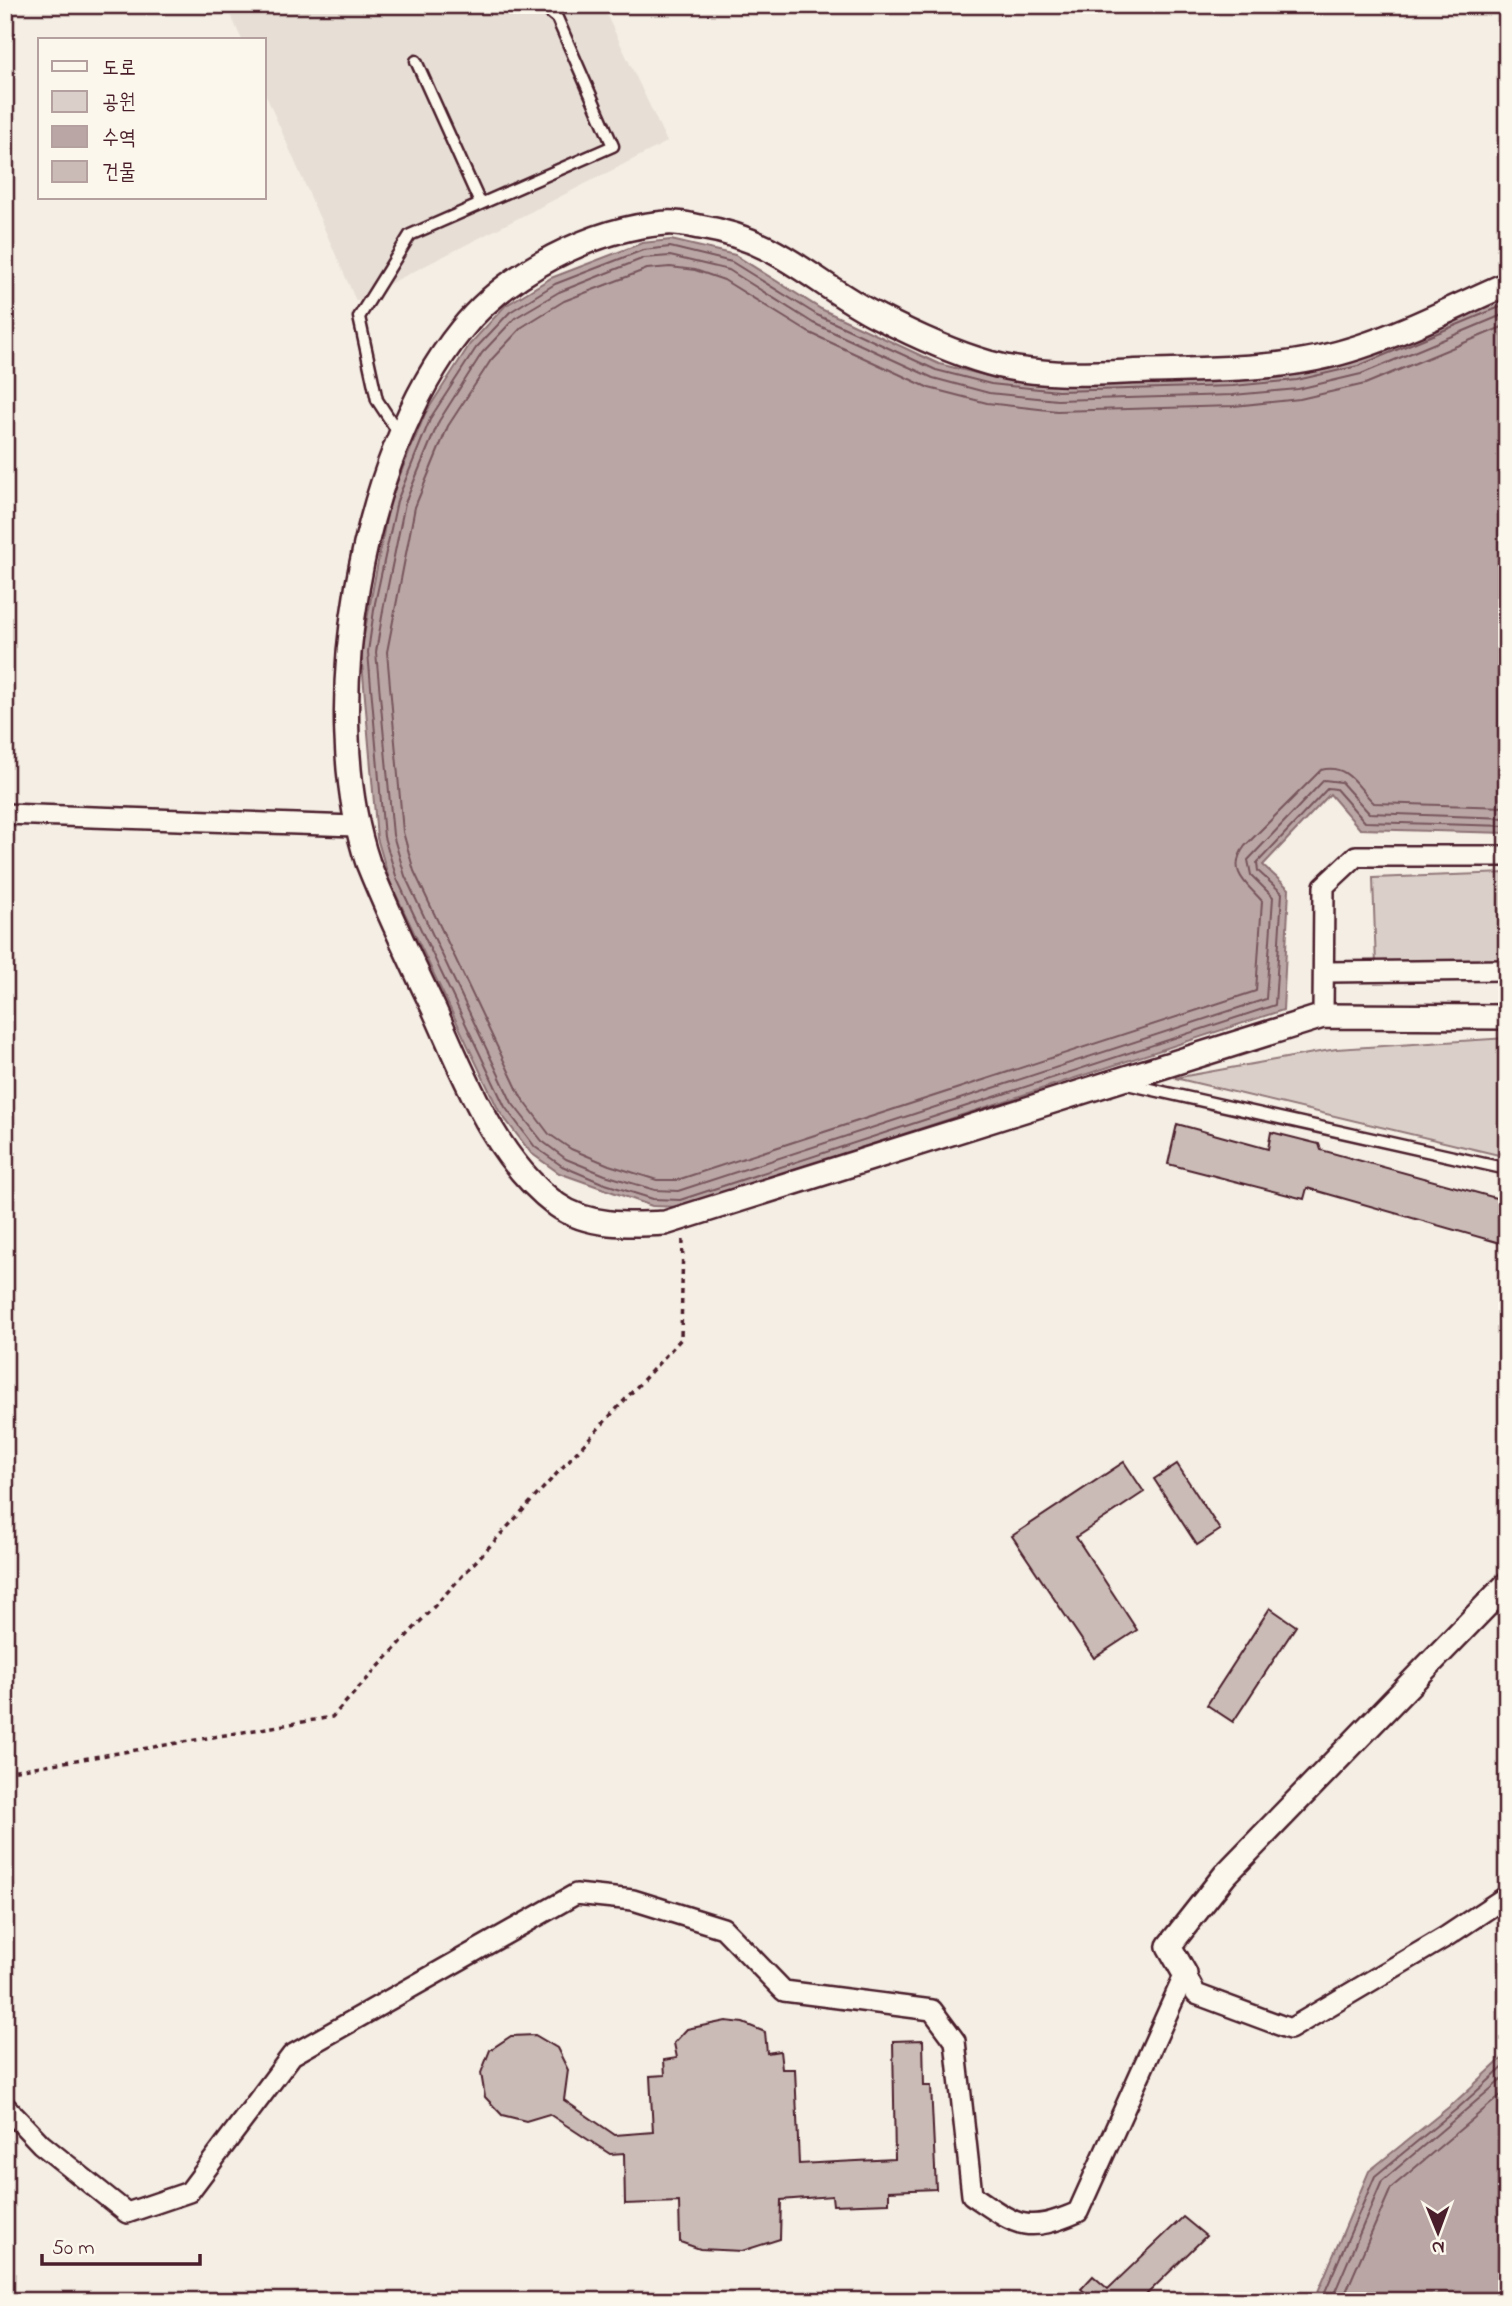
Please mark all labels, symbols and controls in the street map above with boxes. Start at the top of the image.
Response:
legend [38,38,266,200]
text: 도로 [102,54,136,84]
text: 공원 [102,88,136,118]
text: 수역 [102,124,136,154]
text: 건물 [102,158,136,188]
north arrow [1404,2198,1474,2268]
scale bar [42,2222,200,2266]
text: N [1431,2233,1445,2260]
text: 50 m [52,2234,95,2264]

